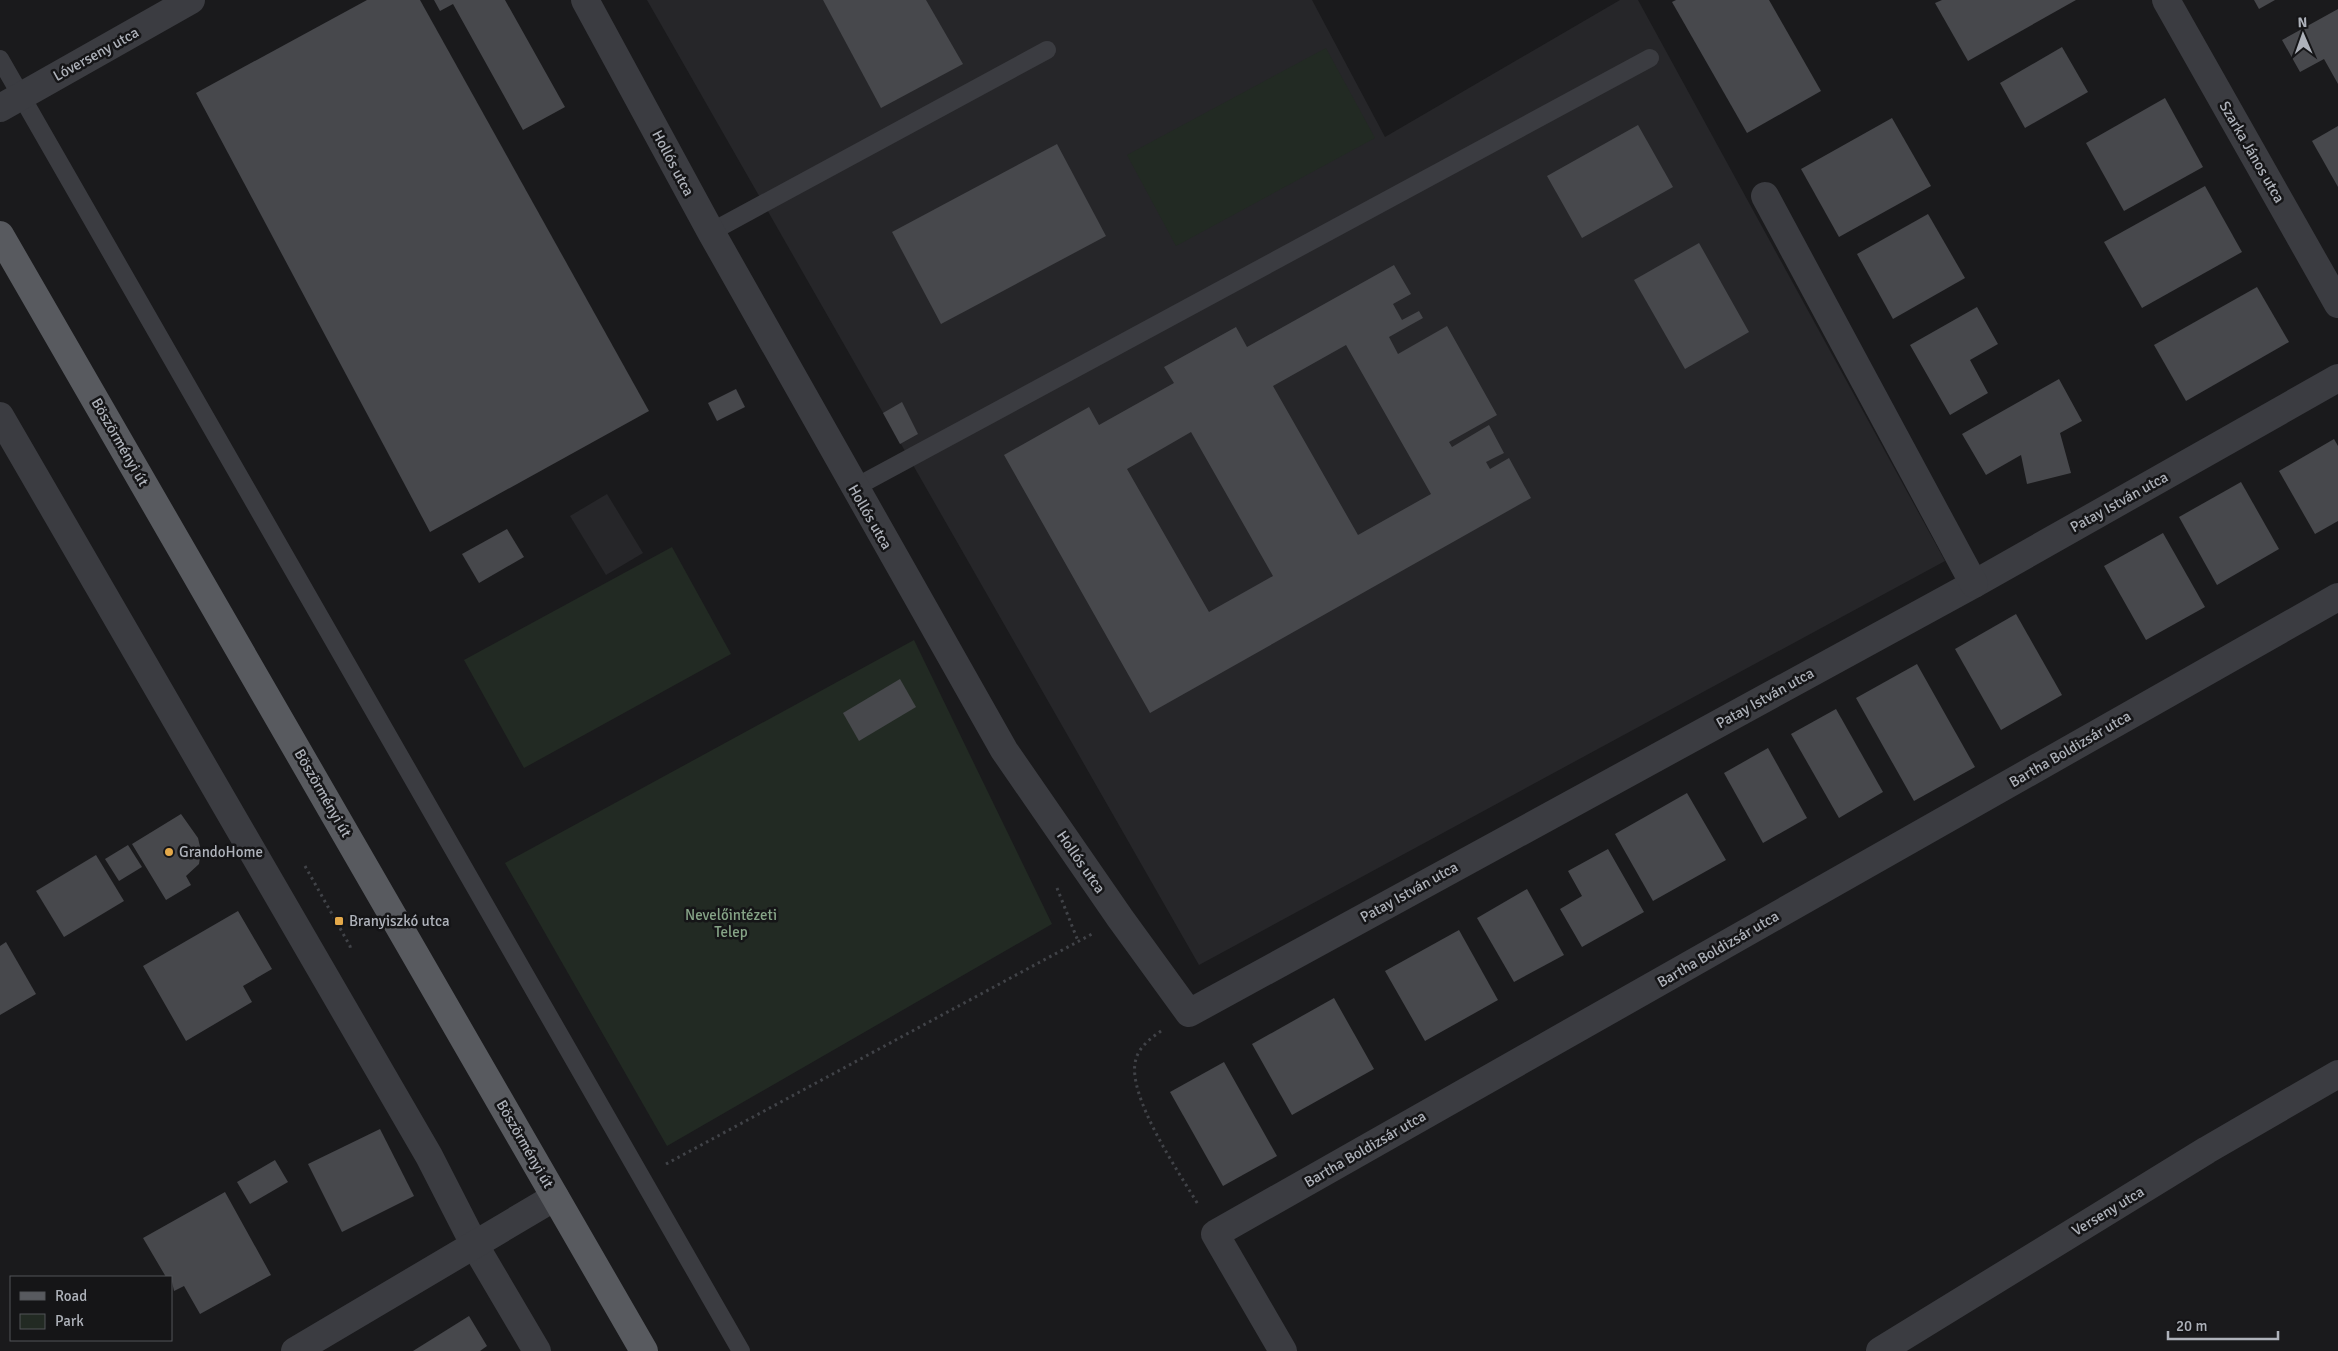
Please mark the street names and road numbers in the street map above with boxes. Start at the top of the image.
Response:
street label: Lóverseny utca [50,23,142,85]
street label: Szarka János utca [2216,98,2288,206]
street label: Hollós utca [648,127,698,199]
street label: Böszörményi út [88,395,152,489]
street label: Patay István utca [2067,468,2171,536]
street label: Hollós utca [844,481,896,553]
street label: Patay István utca [1713,664,1817,732]
street label: Bartha Boldizsár utca [2006,707,2134,791]
street label: Böszörményi út [291,746,355,840]
street label: Hollós utca [1053,827,1109,897]
street label: Patay István utca [1357,858,1461,926]
street label: Bartha Boldizsár utca [1654,907,1782,991]
street label: Böszörményi út [493,1097,557,1191]
street label: Bartha Boldizsár utca [1301,1107,1429,1191]
street label: Verseny utca [2069,1182,2147,1240]

